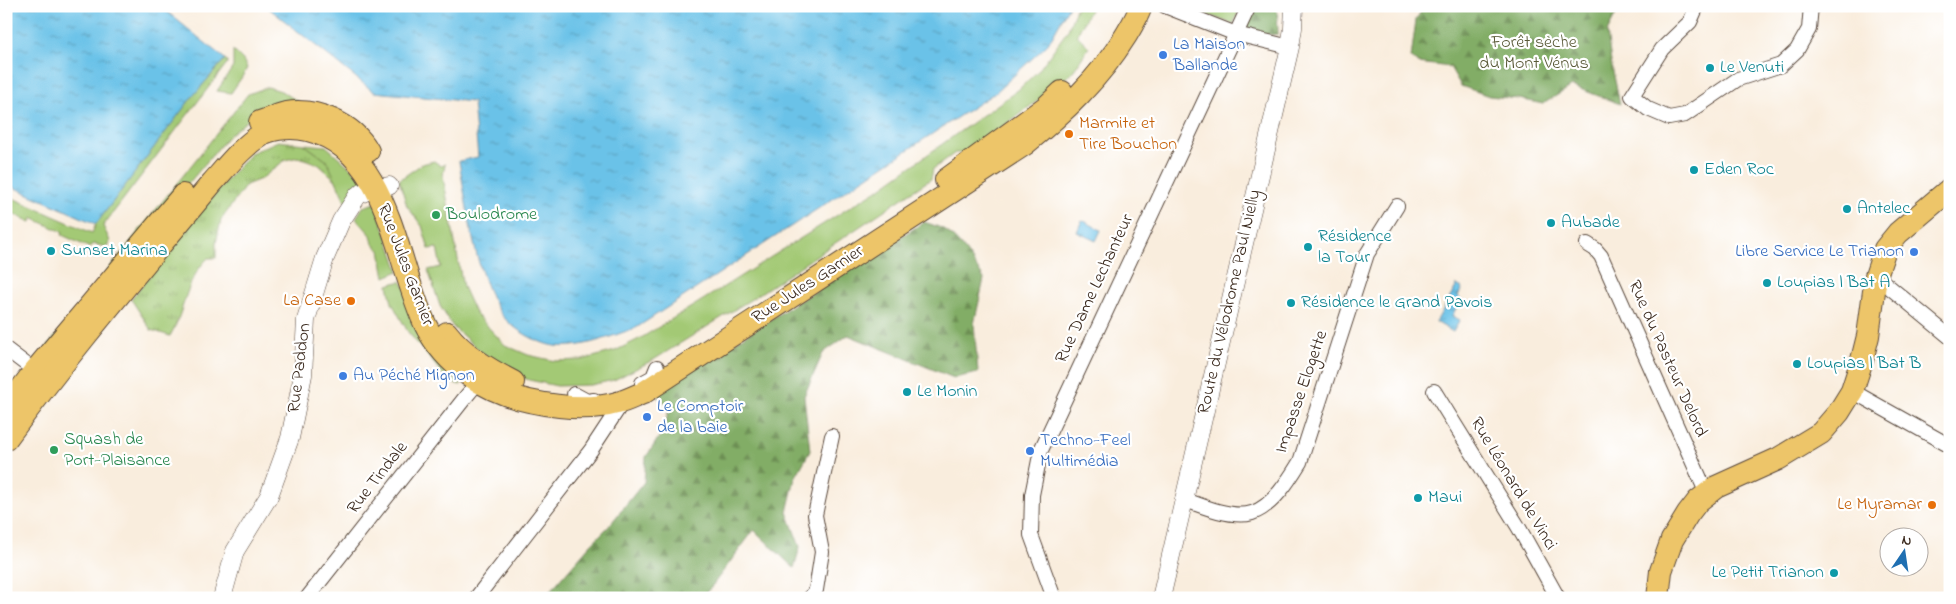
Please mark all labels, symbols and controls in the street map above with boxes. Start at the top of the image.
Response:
park label: Forêt sèche du Mont Vénus [1479,30,1589,77]
place label: La Maison Ballande [1172,32,1245,79]
marker: La Maison Ballande [1157,49,1169,61]
place label: Le Venuti [1720,55,1784,81]
marker: Le Venuti [1704,62,1716,74]
place label: Marmite et Tire Bouchon [1079,111,1177,158]
marker: Marmite et Tire Bouchon [1063,128,1075,140]
place label: Eden Roc [1704,157,1774,183]
marker: Eden Roc [1688,164,1700,176]
street label: Route du Vélodrome Paul Nielly [1191,187,1269,417]
place label: Antelec [1857,196,1910,222]
street label: Rue Jules Garnier [370,200,440,330]
place label: Boulodrome [445,202,538,228]
marker: Antelec [1841,203,1853,215]
marker: Boulodrome [430,209,442,221]
street label: Rue Dame Lechanteur [1049,210,1141,368]
place label: Aubade [1561,210,1621,236]
marker: Aubade [1545,217,1557,229]
place label: Résidence la Tour [1318,224,1392,271]
place label: Sunset Marina [61,238,168,264]
street label: Rue Jules Garnier [747,239,869,331]
place label: Libre Service Le Trianon [1735,239,1904,265]
marker: Résidence la Tour [1302,241,1314,253]
marker: Sunset Marina [45,245,57,257]
marker: Libre Service Le Trianon [1908,246,1920,258]
place label: Loupias | Bat A [1777,270,1890,296]
street label: Rue du Pasteur Delord [1621,276,1713,442]
marker: Loupias | Bat A [1761,277,1773,289]
place label: La Case [283,288,342,314]
place label: Résidence le Grand Pavois [1301,290,1492,316]
marker: La Case [345,295,357,307]
marker: Résidence le Grand Pavois [1285,297,1297,309]
street label: Rue Paddon [282,321,318,414]
street label: Impasse Elogette [1269,326,1336,457]
place label: Loupias | Bat B [1807,351,1921,377]
marker: Loupias | Bat B [1791,358,1803,370]
place label: Au Péché Mignon [353,363,475,390]
marker: Au Péché Mignon [337,370,349,382]
place label: Le Monin [917,379,978,405]
marker: Le Monin [901,386,913,398]
place label: Le Comptoir de la baie [657,394,744,441]
marker: Le Comptoir de la baie [641,411,653,423]
street label: Rue Léonard de Vinci [1463,413,1563,555]
place label: Squash de Port-Plaisance [64,427,171,474]
place label: Techno-Feel Multimédia [1040,428,1131,475]
street label: Rue Tindale [341,435,415,520]
marker: Squash de Port-Plaisance [48,444,60,456]
marker: Techno-Feel Multimédia [1024,445,1036,457]
place label: Maui [1428,485,1462,511]
marker: Maui [1412,492,1424,504]
place label: Le Myramar [1837,492,1922,518]
marker: Le Myramar [1926,499,1938,511]
north arrow [1878,526,1928,576]
text: N [1900,530,1914,552]
place label: Le Petit Trianon [1712,560,1824,586]
marker: Le Petit Trianon [1828,567,1840,579]

